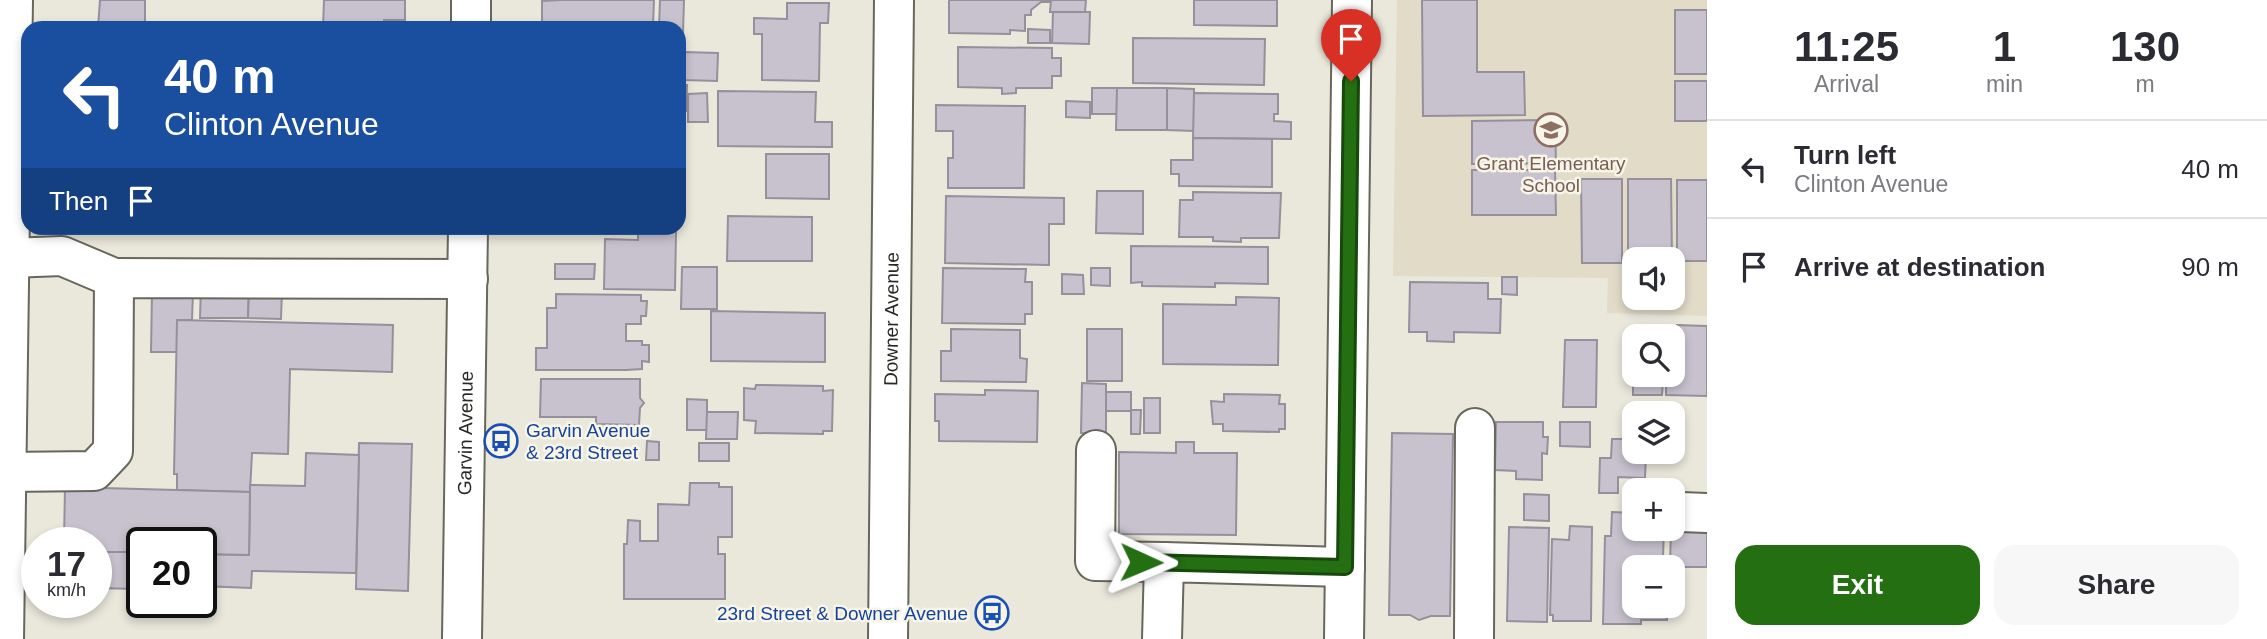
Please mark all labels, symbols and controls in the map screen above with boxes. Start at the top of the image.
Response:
pin [1321,9,1381,81]
icon: arrive [1332,20,1370,58]
text: 11:25 [1794,23,1899,70]
text: 1 [1993,23,2016,70]
text: 130 [2110,23,2180,70]
icon: left [49,49,140,140]
text: 40 m [164,49,276,103]
text: Arrival [1814,71,1879,97]
text: min [1986,71,2023,97]
text: m [2135,71,2155,97]
text: Clinton Avenue [164,106,379,142]
school or university icon: Grant Elementary School [1532,111,1570,149]
text: Turn left [1794,140,1896,170]
icon: left [1735,150,1773,188]
place label: Grant Elementary School [1477,153,1626,196]
text: 40 m [2181,154,2239,184]
text: Clinton Avenue [1794,171,1948,197]
icon: arrive [122,182,160,220]
text: Then [49,186,108,216]
map controls [1622,247,1685,618]
button: sound [1622,247,1685,310]
icon: arrive [1735,248,1773,286]
street label: Downer Avenue [880,252,903,386]
text: Arrive at destination [1794,252,2045,282]
text: 90 m [2181,252,2239,282]
button: search [1622,324,1685,387]
street label: Garvin Avenue [454,371,477,495]
button: layers [1622,401,1685,464]
place label: Garvin Avenue & 23rd Street [526,420,650,463]
bus stop icon: Garvin Avenue & 23rd Street [482,422,520,460]
button: + [1622,478,1685,541]
position arrow [1104,525,1178,599]
speed limit sign: 20 [126,527,217,618]
text: 17 [47,544,86,583]
button: Exit [1735,545,1980,625]
button: Share [1994,545,2239,625]
button: − [1622,555,1685,618]
text: km/h [47,580,86,600]
bus stop icon: 23rd Street & Downer Avenue [973,594,1011,632]
place label: 23rd Street & Downer Avenue [717,603,968,624]

